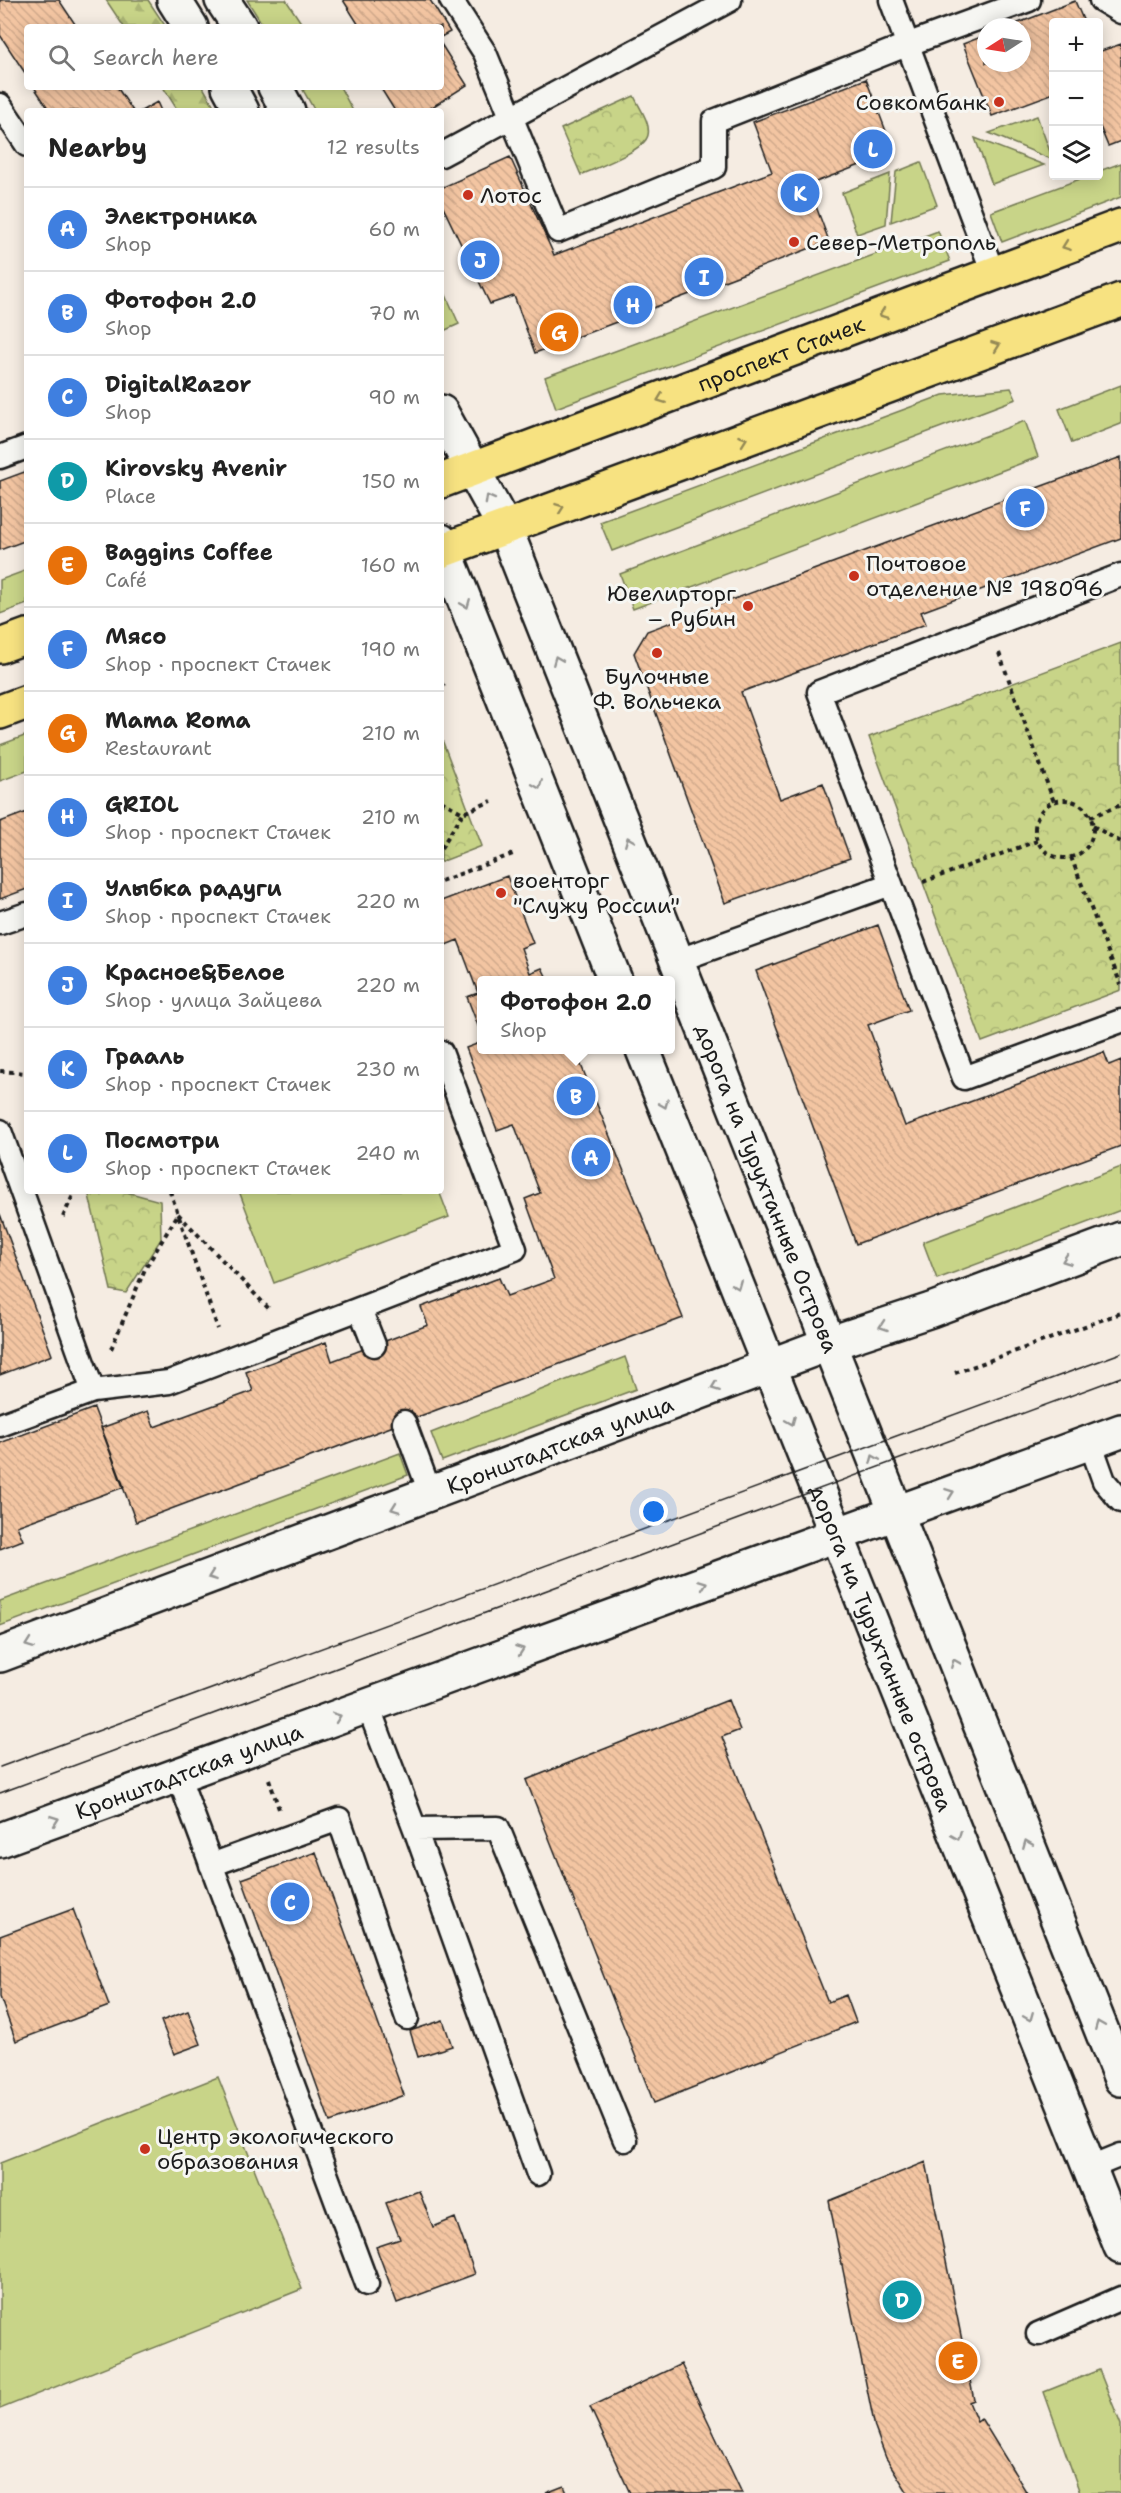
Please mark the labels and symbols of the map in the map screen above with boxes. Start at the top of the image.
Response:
north arrow [977,18,1031,72]
place label: Совкомбанк [856,88,987,117]
marker: Совкомбанк [992,95,1006,109]
pin: L [854,126,892,172]
pin: K [780,170,820,216]
place label: Лотос [480,181,542,210]
marker: Лотос [461,188,475,202]
place label: Север-Метрополь [806,228,996,257]
marker: Север-Метрополь [787,235,801,249]
pin: J [460,238,500,282]
one-way arrow [1061,239,1072,251]
pin: I [684,254,724,300]
pin: H [614,282,652,328]
one-way arrow [879,307,890,319]
street label: проспект Стачек [694,309,869,399]
pin: G [540,310,578,354]
one-way arrow [990,341,1001,354]
one-way arrow [656,391,667,404]
one-way arrow [737,435,748,448]
pin: F [1006,486,1044,530]
one-way arrow [485,495,496,505]
one-way arrow [554,503,565,516]
place label: Почтовое отделение № 198096 [866,549,1103,603]
marker: Почтовое отделение № 198096 [847,569,861,583]
place label: Ювелирторг – Рубин [607,579,736,633]
one-way arrow [459,598,471,609]
marker: Ювелирторг – Рубин [741,599,755,613]
marker: Булочные Ф. Вольчека [650,646,664,660]
one-way arrow [552,655,564,666]
place label: Булочные Ф. Вольчека [593,662,722,716]
one-way arrow [531,779,543,790]
one-way arrow [624,836,636,847]
place label: военторг "Служу России" [513,866,680,920]
marker: военторг "Служу России" [494,886,508,900]
street label: дорога на Турухтанные Острова [688,1020,845,1358]
pin: B [556,1074,596,1118]
one-way arrow [657,1098,670,1109]
pin: A [572,1134,610,1180]
one-way arrow [1061,1252,1072,1265]
one-way arrow [729,1279,742,1290]
one-way arrow [878,1319,889,1331]
one-way arrow [710,1380,721,1393]
street label: Кронштадтская улица [442,1389,678,1501]
one-way arrow [784,1415,797,1426]
one-way arrow [869,1454,881,1465]
street label: дорога на Турухтанные острова [803,1481,960,1816]
one-way arrow [944,1488,955,1500]
your location [639,1497,668,1526]
one-way arrow [390,1501,401,1513]
one-way arrow [207,1569,218,1581]
one-way arrow [697,1578,708,1591]
one-way arrow [25,1637,36,1649]
one-way arrow [514,1645,525,1658]
one-way arrow [950,1658,962,1669]
one-way arrow [330,1712,341,1724]
street label: Кронштадтская улица [71,1717,307,1826]
one-way arrow [49,1815,60,1828]
one-way arrow [950,1830,962,1841]
one-way arrow [1022,1839,1034,1850]
pin: C [270,1880,310,1924]
one-way arrow [1022,2011,1034,2022]
one-way arrow [1094,2020,1107,2031]
place label: Центр экологического образования [157,2122,394,2176]
marker: Центр экологического образования [138,2142,152,2156]
pin: D [882,2278,922,2322]
pin: E [938,2338,978,2384]

